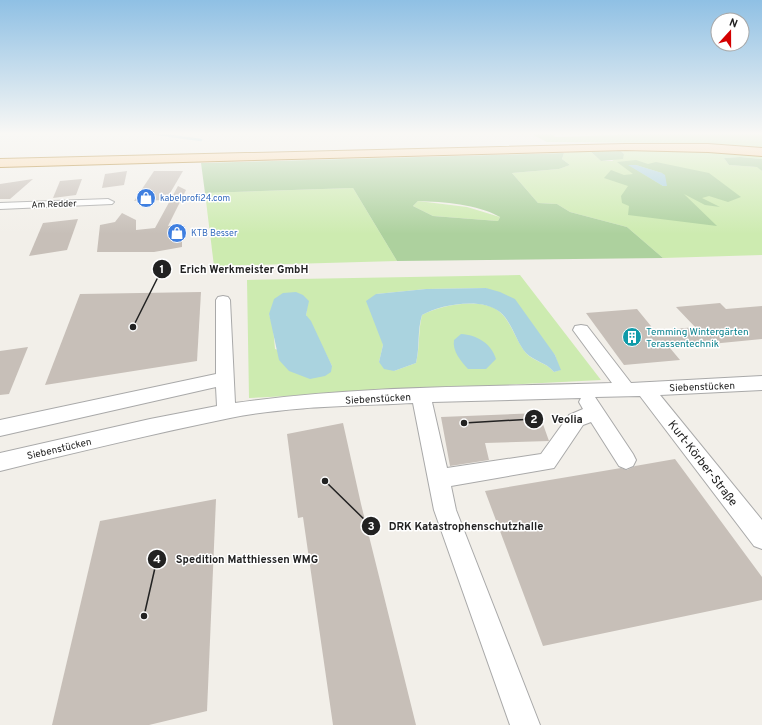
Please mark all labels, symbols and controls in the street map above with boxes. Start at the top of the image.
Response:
north arrow [710,12,750,52]
text: N [727,16,739,32]
shop icon: kabelprofi24.com [135,187,157,209]
place label: kabelprofi24.com [160,193,230,204]
street label: Am Redder [31,198,77,211]
shop icon: KTB Besser [166,222,188,244]
place label: KTB Besser [191,228,238,239]
callout: Erich Werkmeister GmbH [152,258,317,281]
text: 1 [160,262,164,278]
text: Erich Werkmeister GmbH [180,263,308,277]
building icon: Temming Wintergärten Terassentechnik [621,326,643,348]
place label: Temming Wintergärten Terassentechnik [646,326,749,351]
street label: Siebenstücken [669,380,735,395]
street label: Siebenstücken [345,391,411,408]
callout: Veolia [524,407,591,430]
text: 2 [530,412,538,428]
text: Veolia [551,413,583,427]
street label: Kurt-Körber-Straße [664,417,741,510]
street label: Siebenstücken [26,436,93,463]
callout: DRK Katastrophenschutzhalle [361,514,552,537]
text: 3 [367,519,375,535]
text: DRK Katastrophenschutzhalle [389,520,543,534]
callout: Spedition Matthiessen WMG [147,547,326,570]
text: 4 [153,552,161,568]
text: Spedition Matthiessen WMG [176,553,318,567]

